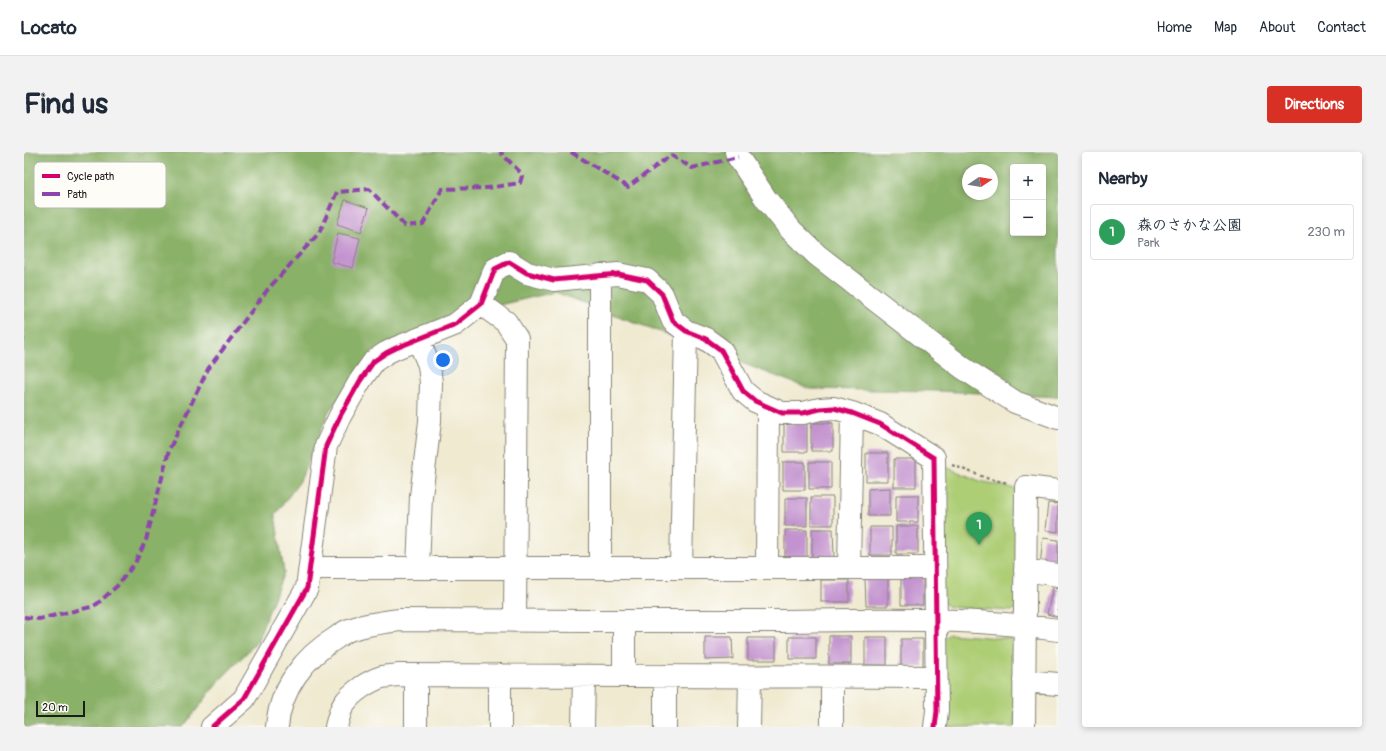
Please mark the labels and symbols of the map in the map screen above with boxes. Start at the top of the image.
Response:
legend [34,162,166,208]
north arrow [962,164,998,200]
text: Cycle path [67,170,114,183]
text: Path [67,188,87,201]
your location [433,350,453,370]
pin: 1 [966,512,992,545]
scale bar [36,699,85,718]

